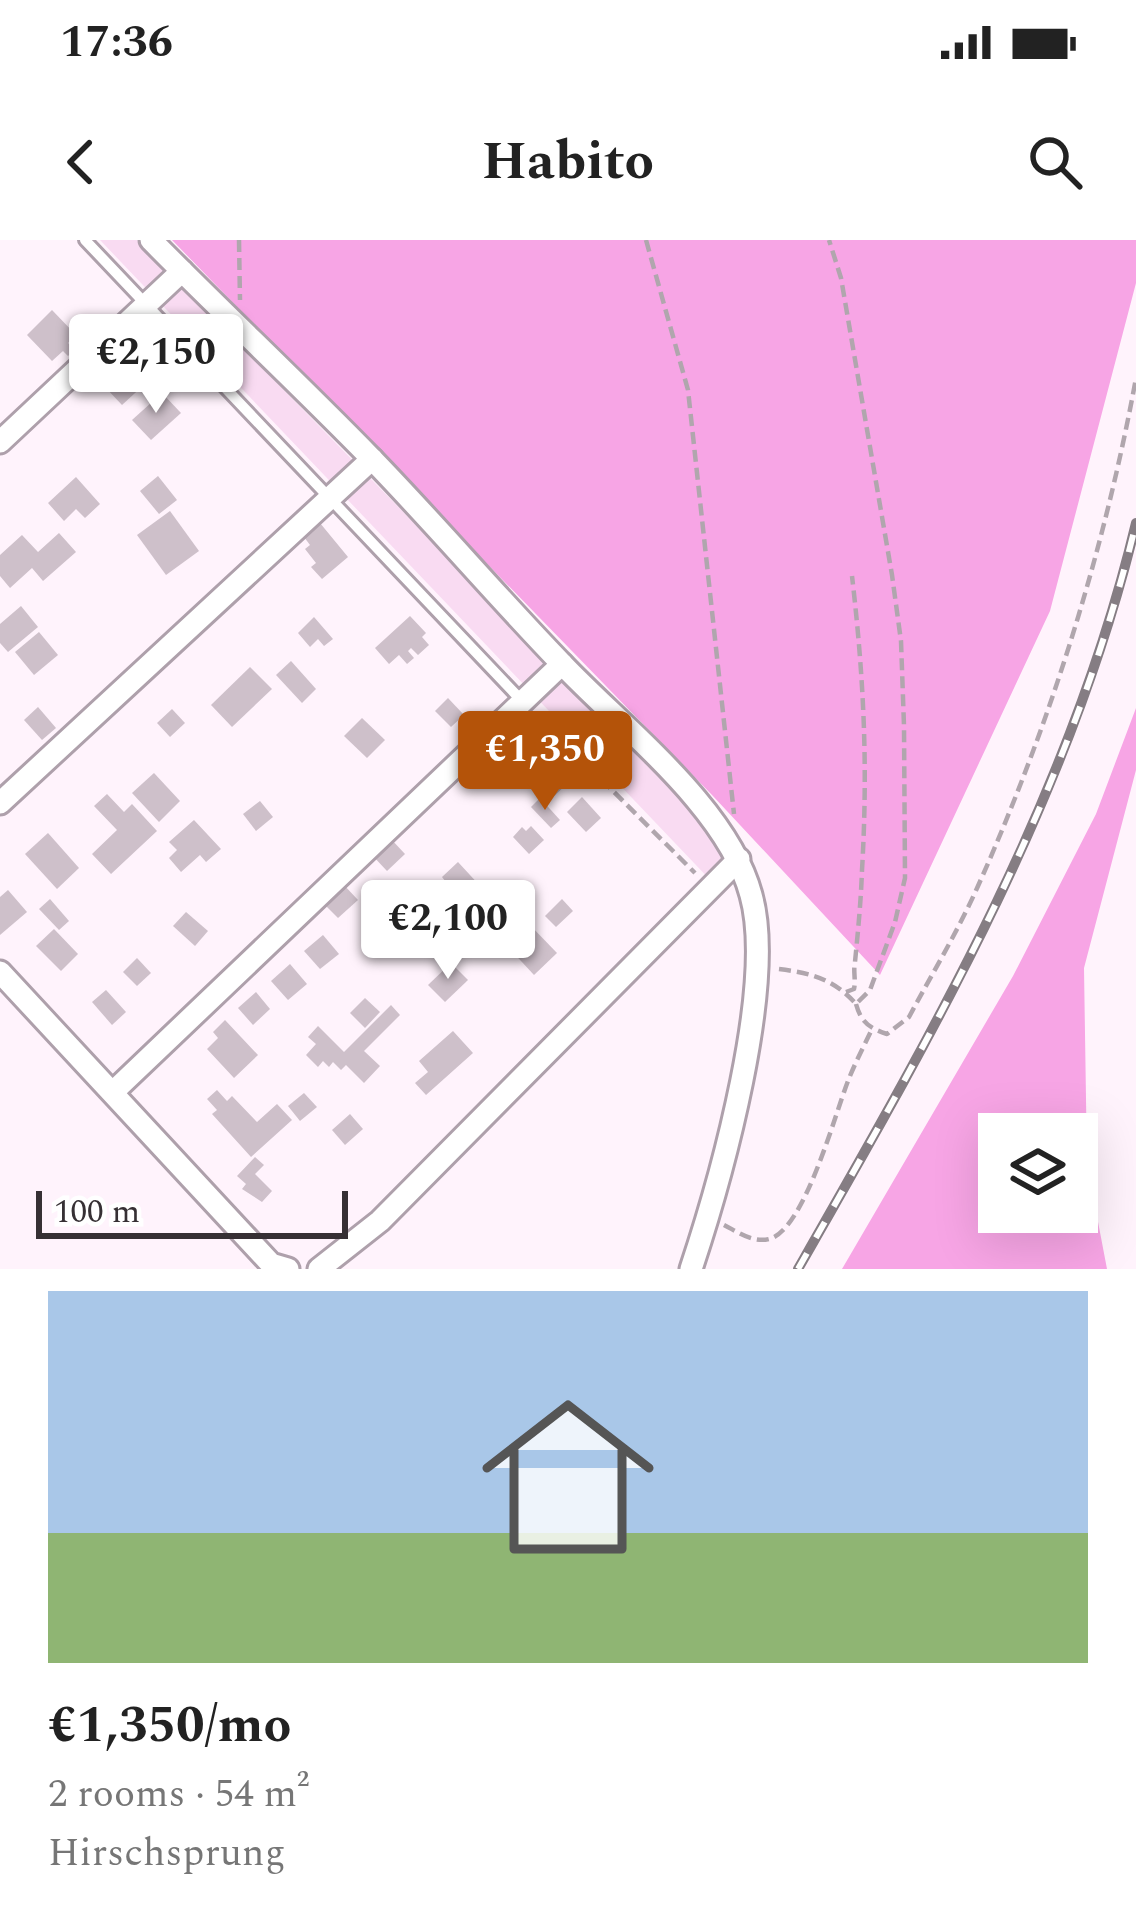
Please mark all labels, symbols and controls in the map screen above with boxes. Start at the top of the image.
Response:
text: 17:36 [60,8,173,77]
text: Habito [482,121,654,203]
icon: back [48,129,114,195]
icon: search [1022,129,1088,195]
pin: €2,150 [58,314,254,416]
text: €2,150 [96,323,216,382]
pin: €1,350 [447,711,643,813]
text: €1,350 [485,720,605,779]
pin: €2,100 [350,880,546,982]
text: €2,100 [388,889,508,948]
map controls [978,1113,1098,1233]
button: layers [978,1113,1098,1233]
scale bar [36,1185,348,1238]
text: 100 m [54,1187,140,1237]
icon: home [460,1369,676,1585]
text: €1,350/mo [48,1687,291,1765]
text: 2 rooms · 54 m² [48,1765,309,1824]
text: Hirschsprung [48,1824,286,1883]

